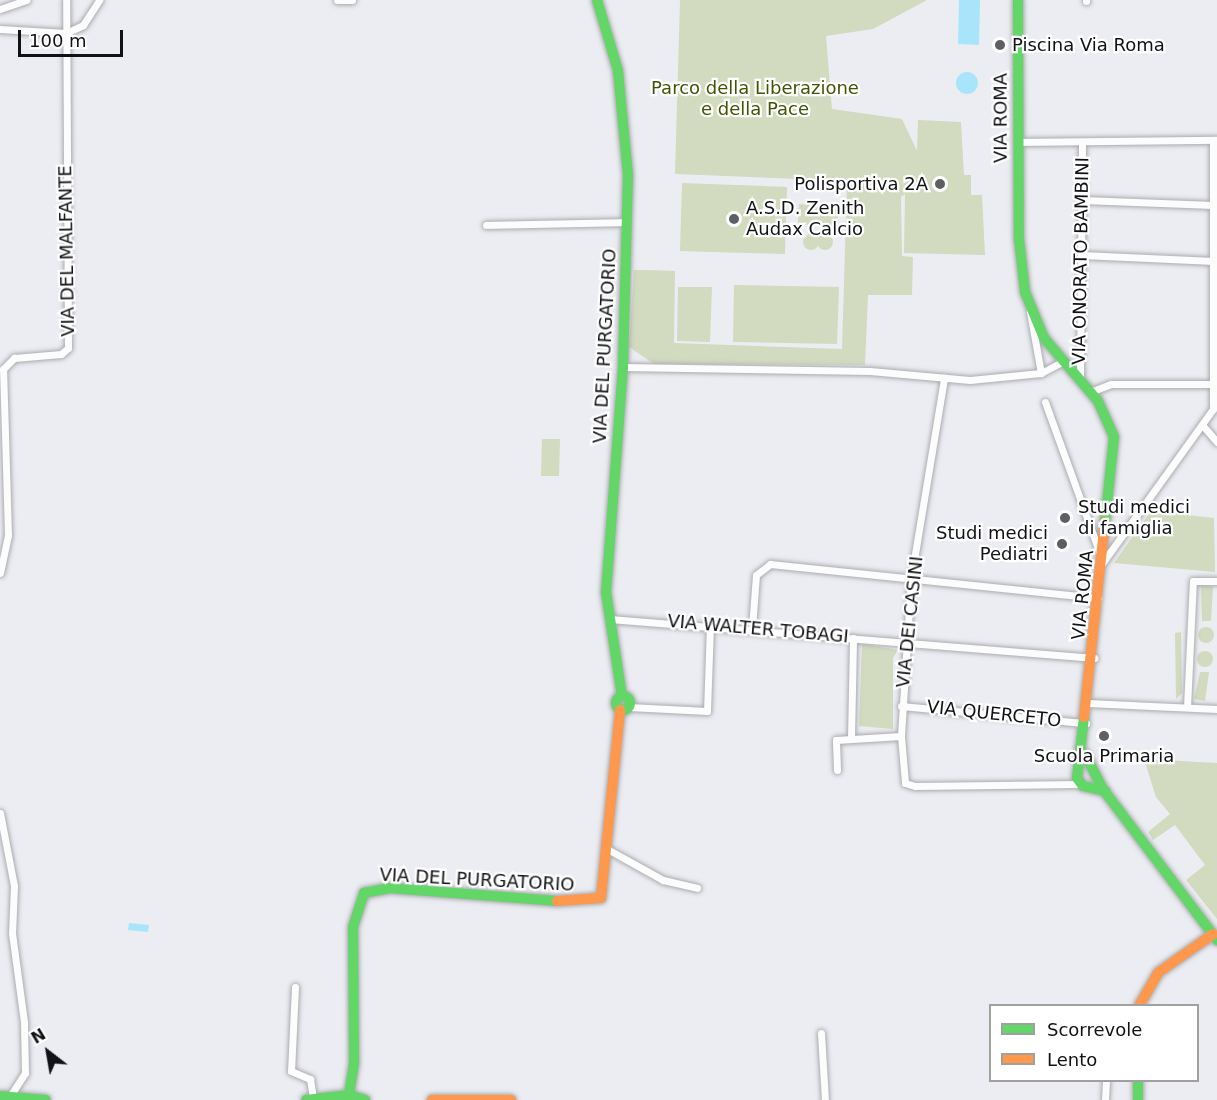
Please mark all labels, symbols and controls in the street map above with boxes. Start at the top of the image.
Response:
scale bar [21,18,126,56]
text: 100 m [29,30,87,51]
place label: Piscina Via Roma [1012,34,1165,56]
marker: Piscina Via Roma [993,38,1007,52]
street label: VIA ROMA [990,73,1012,163]
park label: Parco della Liberazione e della Pace [651,78,859,121]
street label: VIA ONORATO BAMBINI [1068,157,1094,365]
street label: VIA DEL MALFANTE [55,165,79,337]
place label: Polisportiva 2A [794,173,928,195]
marker: Polisportiva 2A [933,177,947,191]
place label: A.S.D. Zenith Audax Calcio [746,198,864,240]
marker: A.S.D. Zenith Audax Calcio [727,212,741,226]
street label: VIA DEL PURGATORIO [589,248,621,444]
place label: Studi medici di famiglia [1078,497,1190,540]
marker: Studi medici di famiglia [1056,509,1074,527]
place label: Studi medici Pediatri [936,523,1048,566]
marker: Studi medici Pediatri [1053,535,1071,553]
street label: VIA ROMA [1068,549,1098,641]
street label: VIA DEI CASINI [892,555,928,689]
street label: VIA WALTER TOBAGI [667,610,849,648]
street label: VIA QUERCETO [926,696,1062,732]
marker: Scuola Primaria [1097,729,1111,743]
place label: Scuola Primaria [1034,745,1174,767]
street label: VIA DEL PURGATORIO [379,864,575,896]
legend [989,1004,1199,1082]
text: Scorrevole [1047,1019,1142,1040]
north arrow [18,1022,78,1082]
text: N [28,1025,49,1048]
text: Lento [1047,1049,1097,1070]

